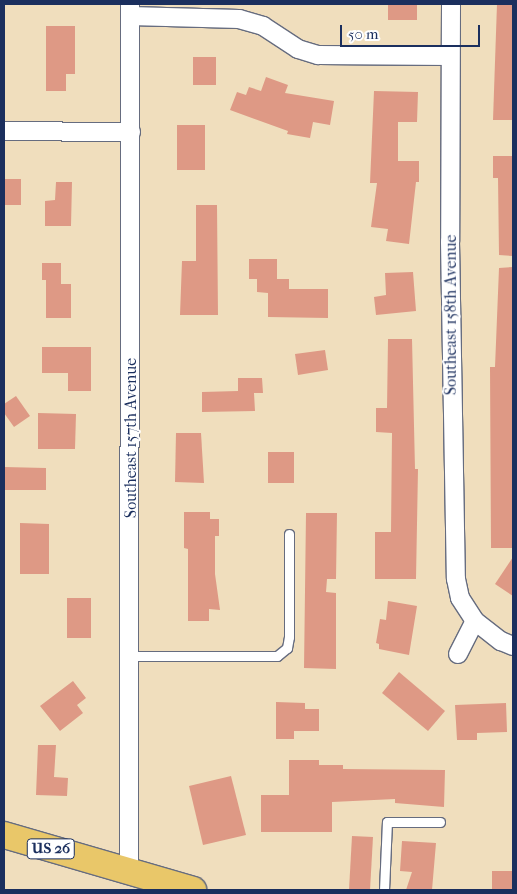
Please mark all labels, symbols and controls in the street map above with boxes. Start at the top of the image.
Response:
scale bar [342,15,482,47]
text: 50 m [348,25,378,43]
street label: Southeast 158th Avenue [441,235,461,395]
street label: Southeast 157th Avenue [121,358,141,518]
road number: US 26 [26,836,76,862]

